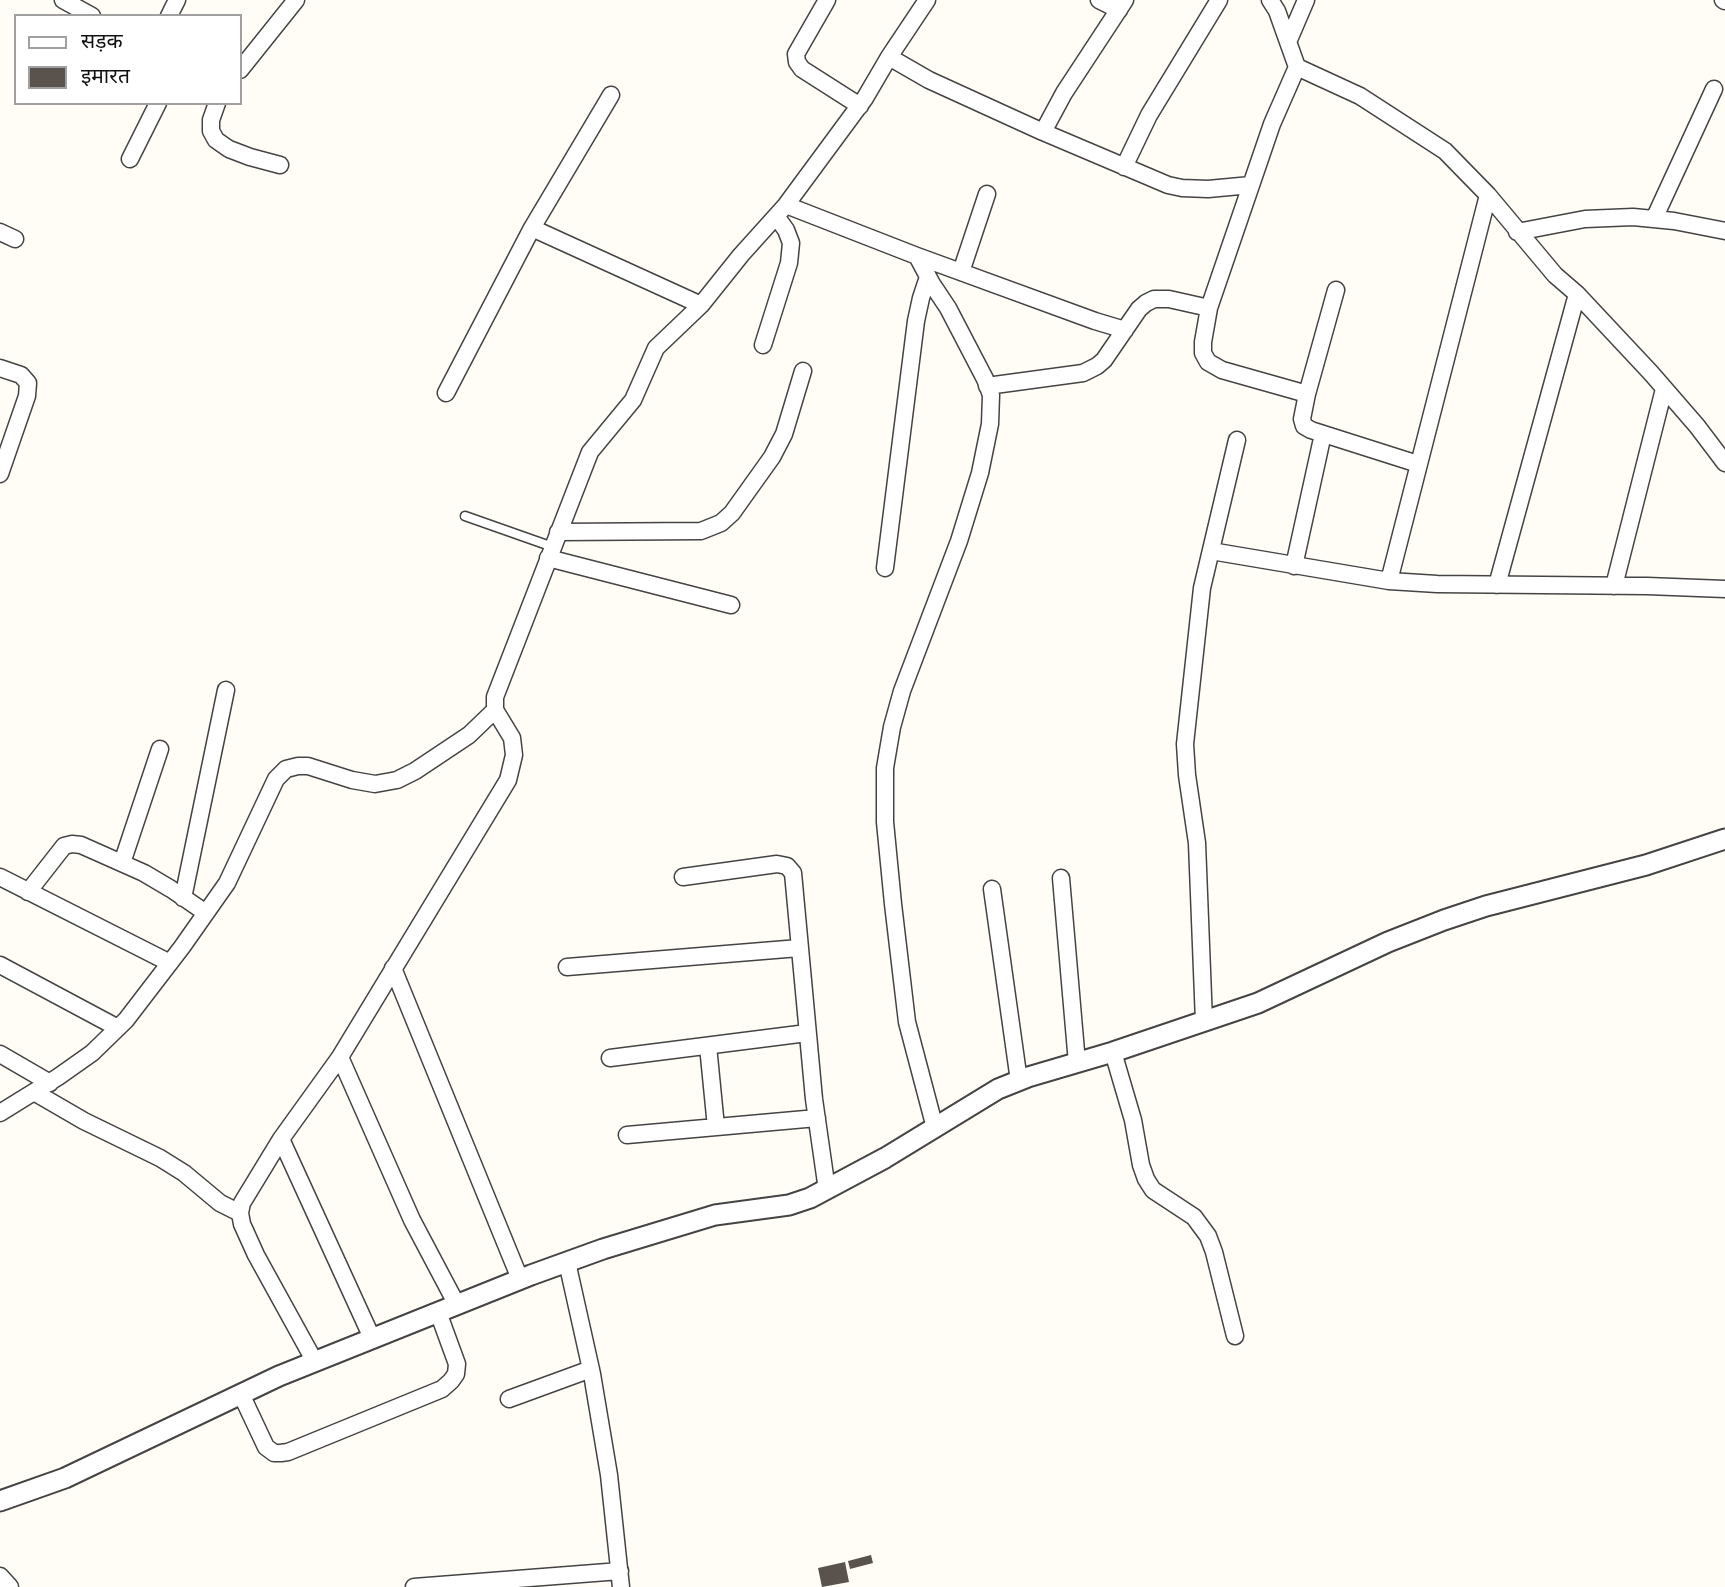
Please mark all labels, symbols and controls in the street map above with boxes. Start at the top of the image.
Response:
legend [14,14,242,105]
text: सड़क [81,28,123,53]
text: इमारत [81,63,130,88]

